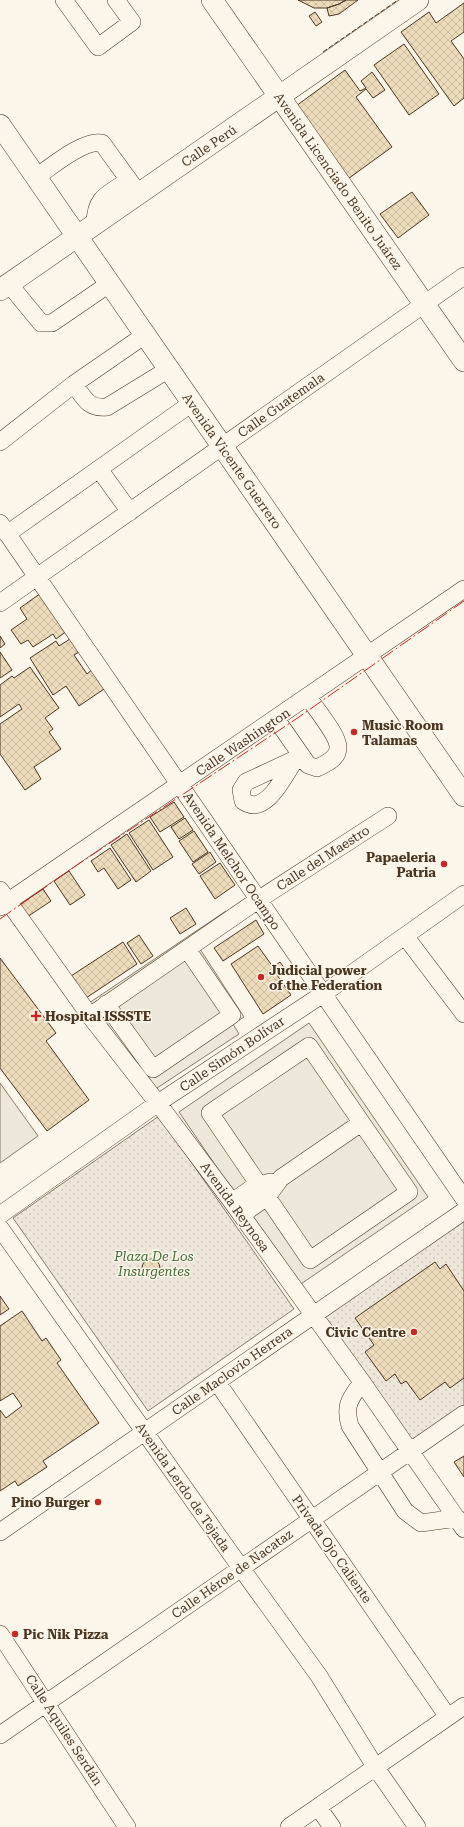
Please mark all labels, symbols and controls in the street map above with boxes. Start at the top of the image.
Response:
street label: Avenida Licenciado Benito Juárez [271,90,405,272]
street label: Calle Perú [178,122,240,170]
street label: Calle Guatemala [235,370,327,440]
street label: Avenida Vicente Guerrero [179,390,285,532]
street label: Calle Washington [193,705,293,779]
place label: Music Room Talamas [362,718,444,748]
marker: Music Room Talamas [349,727,359,737]
street label: Avenida Melchor Ocampo [180,789,284,933]
street label: Calle del Maestro [274,822,372,894]
place label: Papaeleria Patria [366,850,436,880]
marker: Papaeleria Patria [439,859,449,869]
place label: Judicial power of the Federation [269,963,383,993]
marker: Judicial power of the Federation [256,972,266,982]
place label: Hospital ISSSTE [45,1009,151,1024]
marker: Hospital ISSSTE [30,1010,42,1022]
street label: Calle Simón Bolívar [177,1013,288,1095]
street label: Avenida Reynosa [197,1159,273,1255]
park label: Plaza De Los Insurgentes [113,1249,194,1279]
street label: Calle Maclovio Herrera [169,1324,295,1418]
place label: Civic Centre [325,1325,406,1340]
marker: Civic Centre [409,1327,419,1337]
street label: Avenida Lerdo de Tejada [133,1420,233,1554]
street label: Privada Ojo Caliente [289,1492,375,1606]
place label: Pino Burger [11,1495,90,1510]
marker: Pino Burger [93,1497,103,1507]
street label: Calle Héroe de Nacataz [169,1526,295,1622]
place label: Pic Nik Pizza [23,1627,109,1642]
marker: Pic Nik Pizza [10,1629,20,1639]
street label: Calle Aquiles Serdán [22,1672,106,1789]

